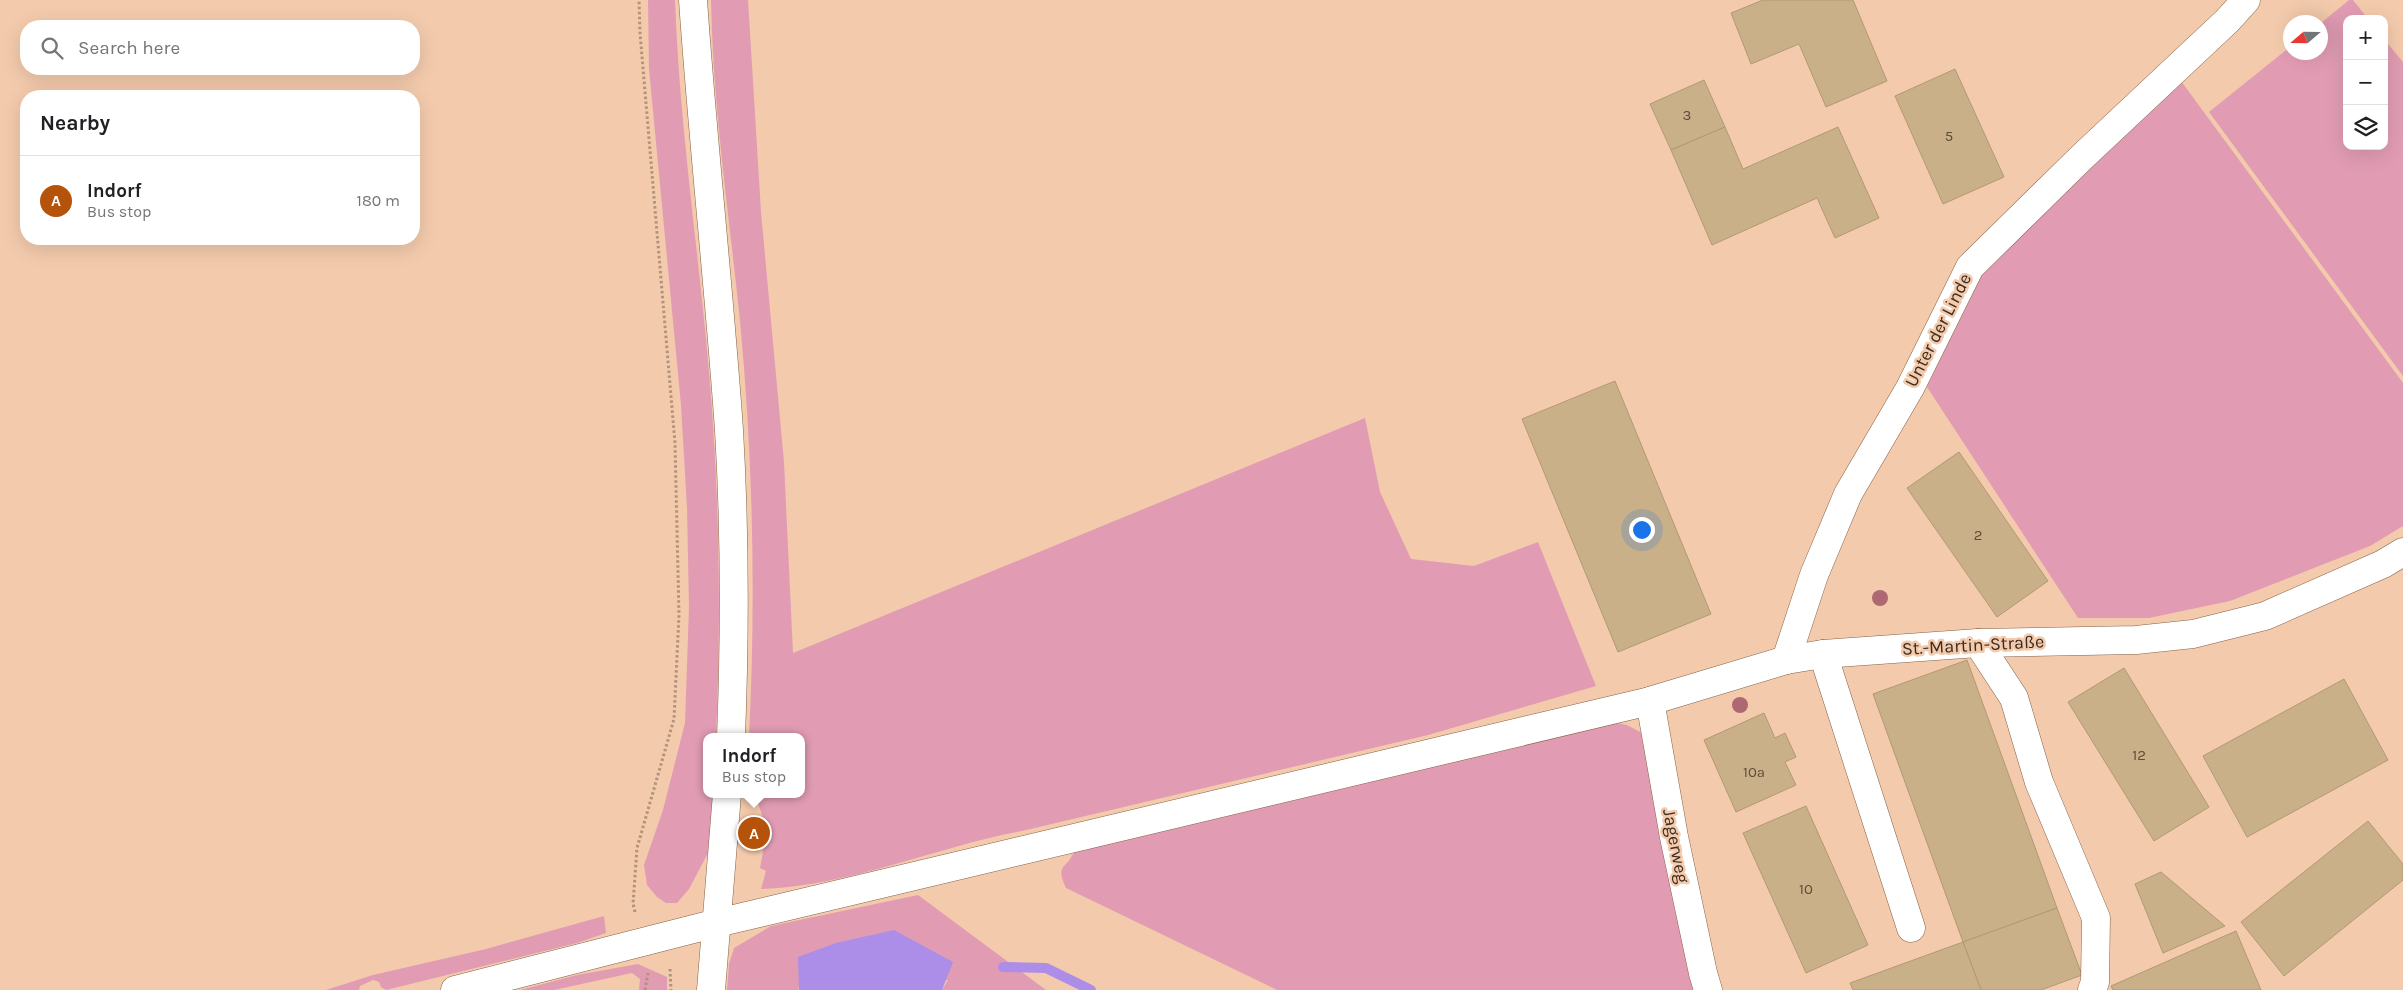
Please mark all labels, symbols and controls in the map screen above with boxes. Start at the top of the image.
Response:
north arrow [2283,15,2328,60]
map controls [2343,15,2388,150]
button: + [2343,15,2388,60]
search box [20,20,420,75]
icon: search [38,34,66,62]
text: Search here [78,37,180,59]
button: − [2343,60,2388,105]
button: layers [2343,105,2388,150]
house number: 3 [1683,106,1691,124]
text: Nearby [40,111,110,135]
house number: 5 [1945,127,1953,145]
text: Indorf [87,180,141,202]
text: A [51,191,61,210]
text: 180 m [357,191,400,210]
text: Bus stop [87,202,151,221]
street label: Unter der Linde [1900,269,1976,391]
your location [1629,517,1655,543]
house number: 2 [1974,526,1982,544]
street label: St.-Martin-Straße [1901,630,2045,660]
popup [703,733,805,798]
text: Indorf [722,745,776,767]
house number: 12 [2132,746,2146,764]
house number: 10a [1743,763,1765,781]
text: Bus stop [722,767,786,786]
street label: Jagerweg [1658,807,1694,885]
pin: A [738,814,770,852]
house number: 10 [1799,880,1813,898]

